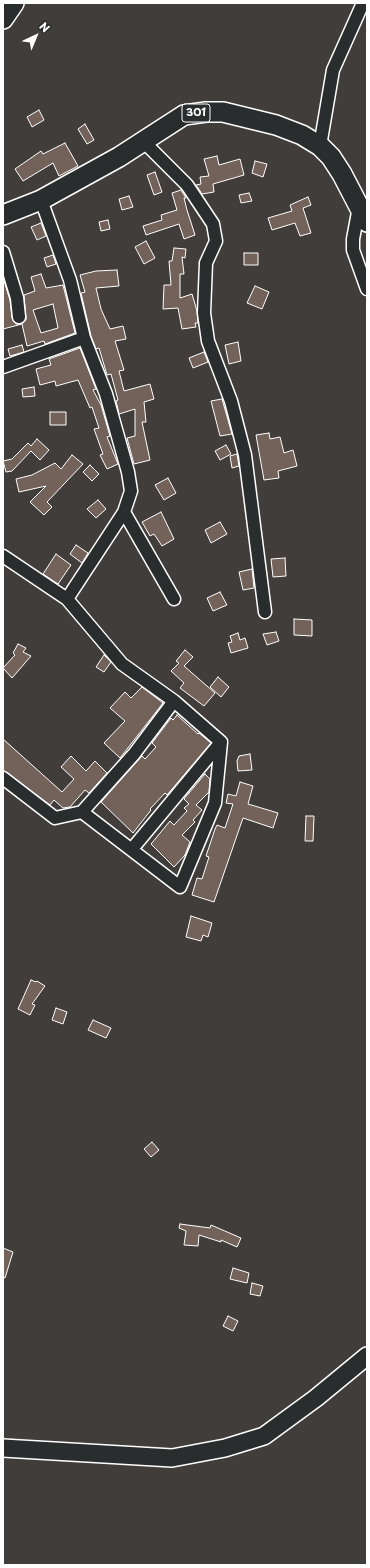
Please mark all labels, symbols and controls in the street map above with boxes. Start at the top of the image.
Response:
north arrow [16,16,56,56]
text: N [36,18,54,36]
road number: 301 [182,104,210,122]

